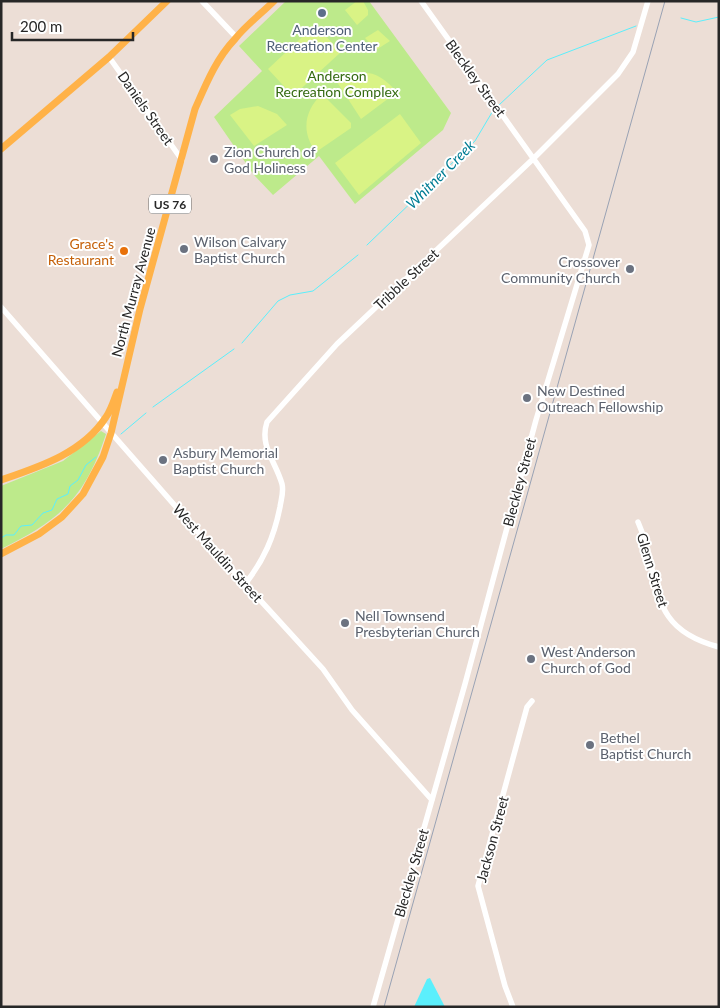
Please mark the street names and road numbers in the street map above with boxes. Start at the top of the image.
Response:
street label: Bleckley Street [442,36,510,120]
street label: Daniels Street [114,68,178,148]
road number: US 76 [149,194,191,213]
street label: North Murray Avenue [107,225,159,359]
street label: Tribble Street [370,245,442,313]
street label: Bleckley Street [499,436,539,528]
street label: West Mauldin Street [170,500,266,606]
street label: Glenn Street [634,531,672,609]
street label: Jackson Street [472,794,512,884]
street label: Bleckley Street [390,827,432,919]

